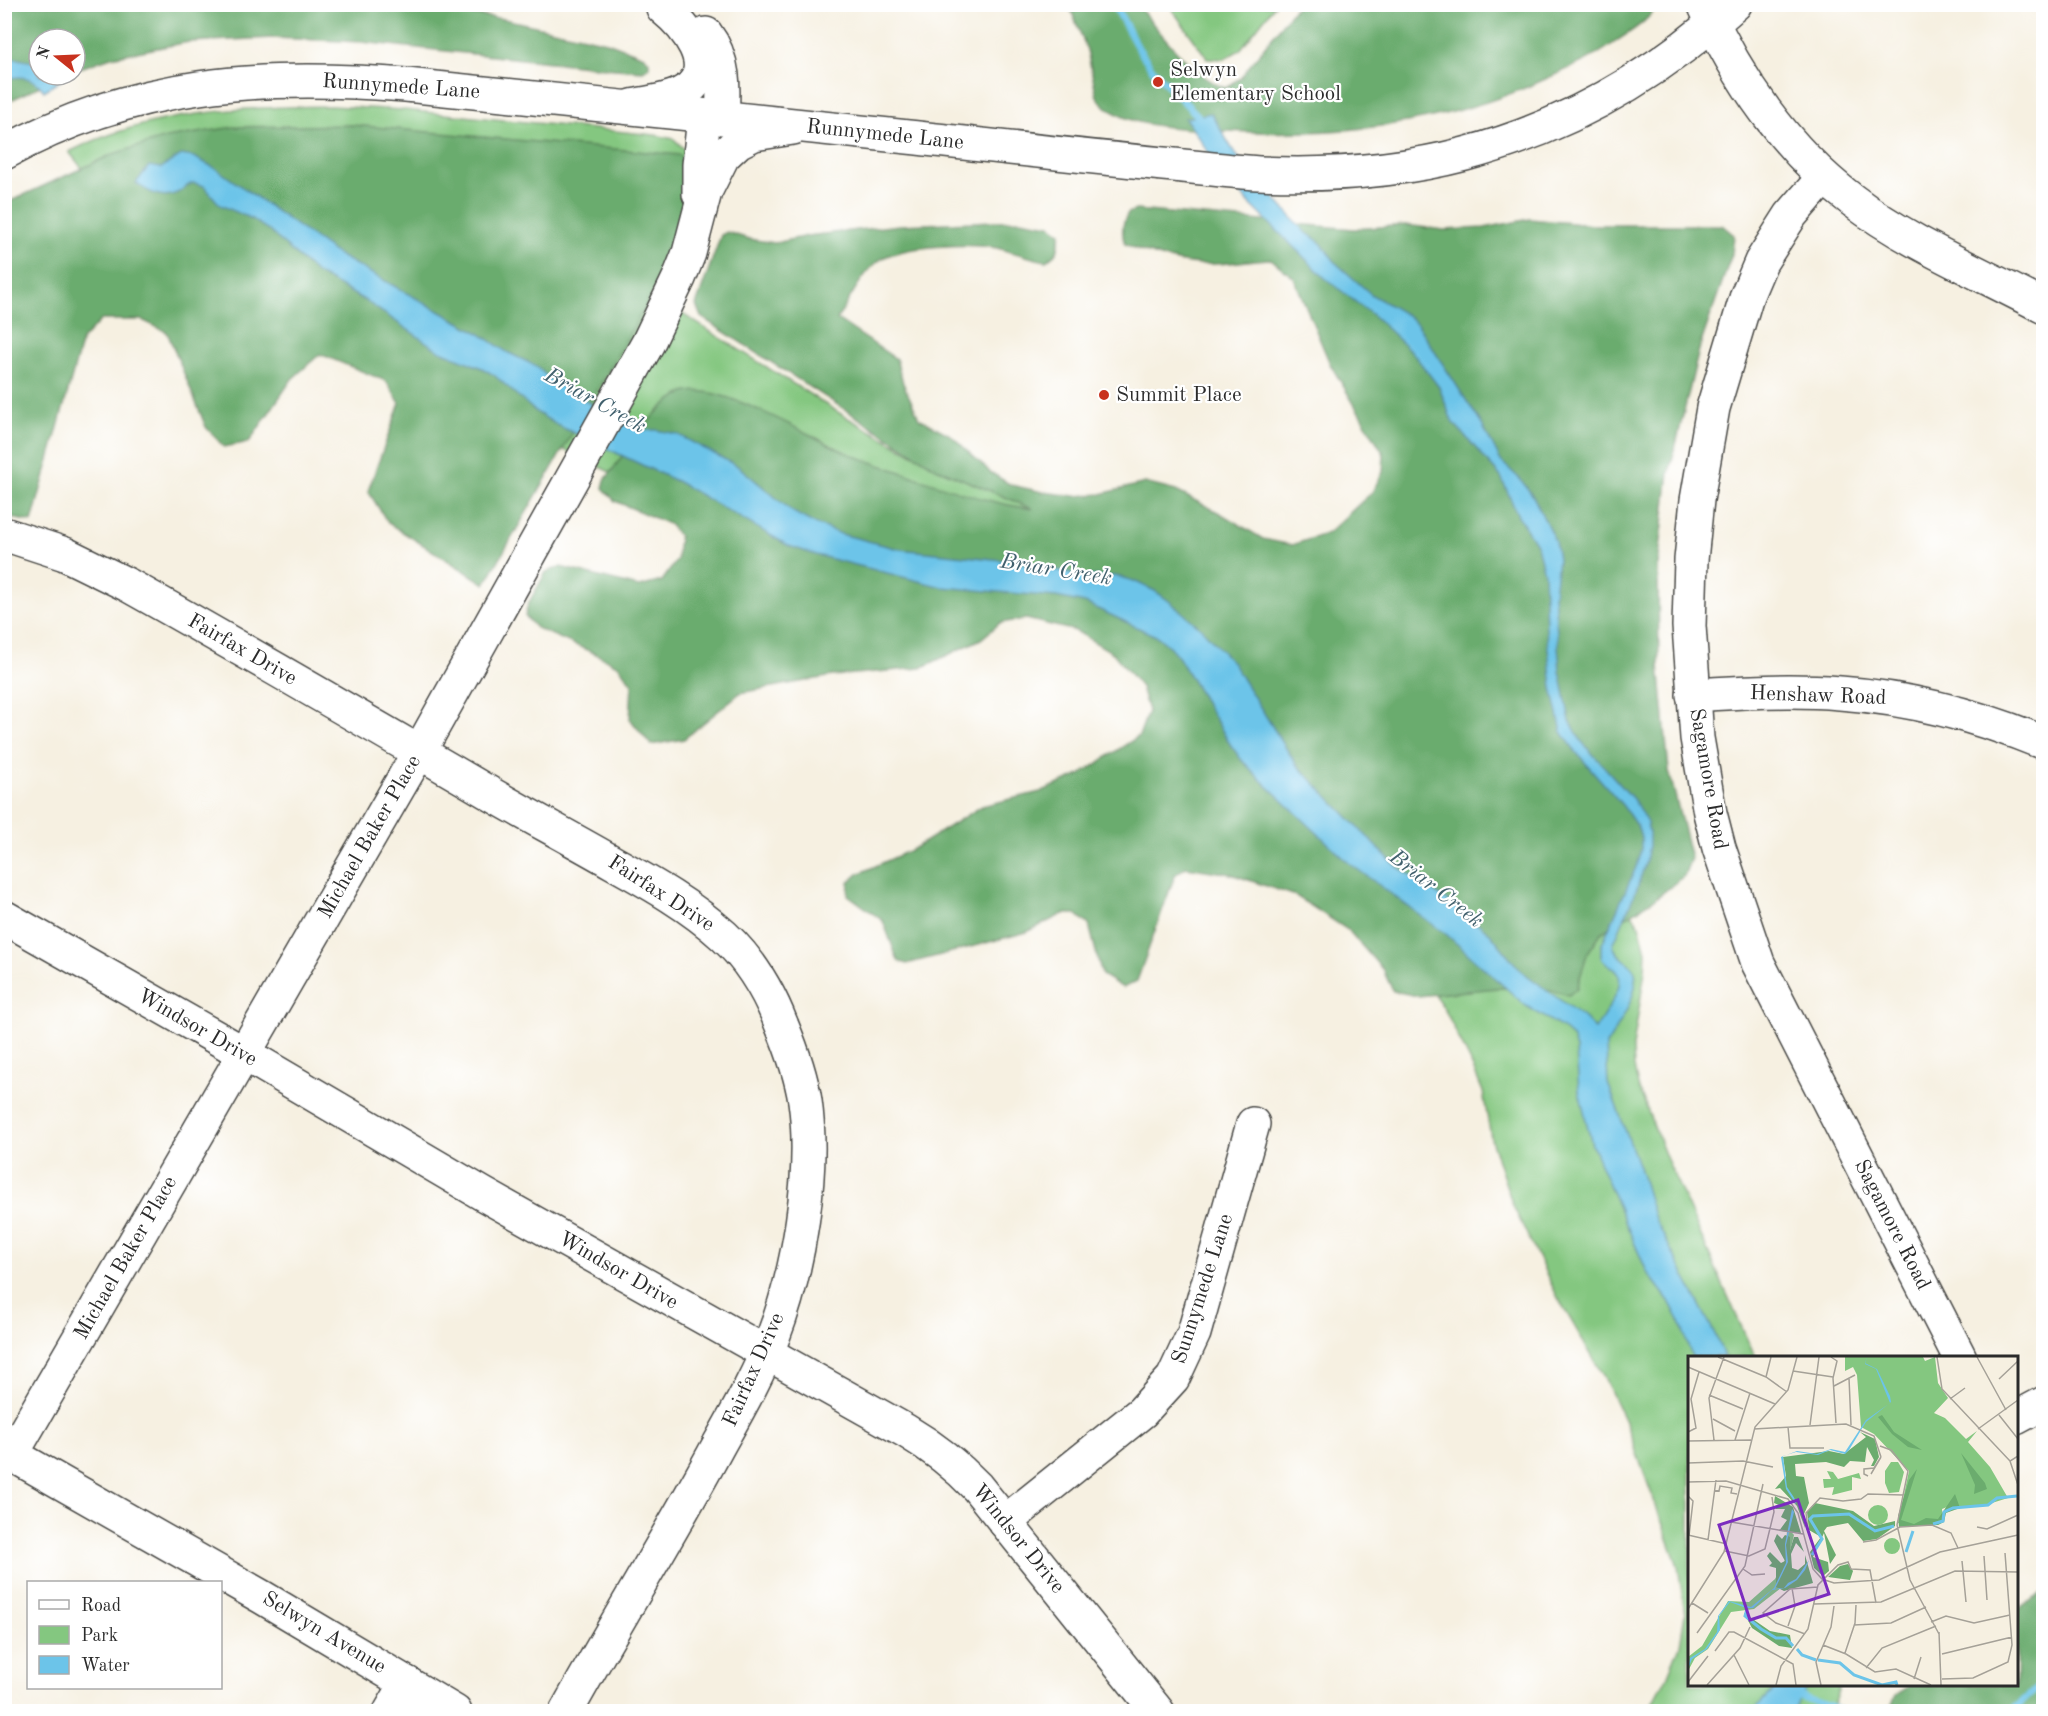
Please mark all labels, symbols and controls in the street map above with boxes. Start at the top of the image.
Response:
north arrow [27,27,87,87]
text: N [35,44,54,61]
place label: Selwyn Elementary School [1170,60,1341,105]
street label: Runnymede Lane [321,71,481,103]
marker: Selwyn Elementary School [1151,75,1165,89]
street label: Runnymede Lane [805,116,965,154]
water label: Briar Creek [540,364,650,438]
place label: Summit Place [1116,385,1242,406]
marker: Summit Place [1097,388,1111,402]
water label: Briar Creek [998,550,1113,590]
street label: Fairfax Drive [184,610,300,690]
street label: Henshaw Road [1749,683,1887,709]
street label: Sagamore Road [1685,707,1731,851]
street label: Michael Baker Place [315,752,425,922]
water label: Briar Creek [1384,845,1487,932]
street label: Fairfax Drive [604,852,718,936]
street label: Windsor Drive [134,985,260,1071]
street label: Sagamore Road [1850,1156,1934,1294]
street label: Michael Baker Place [71,1173,181,1343]
street label: Sunnymede Lane [1169,1211,1237,1367]
street label: Windsor Drive [555,1228,681,1314]
street label: Fairfax Drive [720,1310,788,1430]
inset map [1688,1356,2018,1686]
street label: Windsor Drive [968,1480,1068,1598]
legend [27,1581,222,1689]
street label: Selwyn Avenue [259,1588,389,1678]
text: Road [81,1597,121,1615]
text: Park [81,1627,118,1645]
text: Water [81,1657,130,1675]

